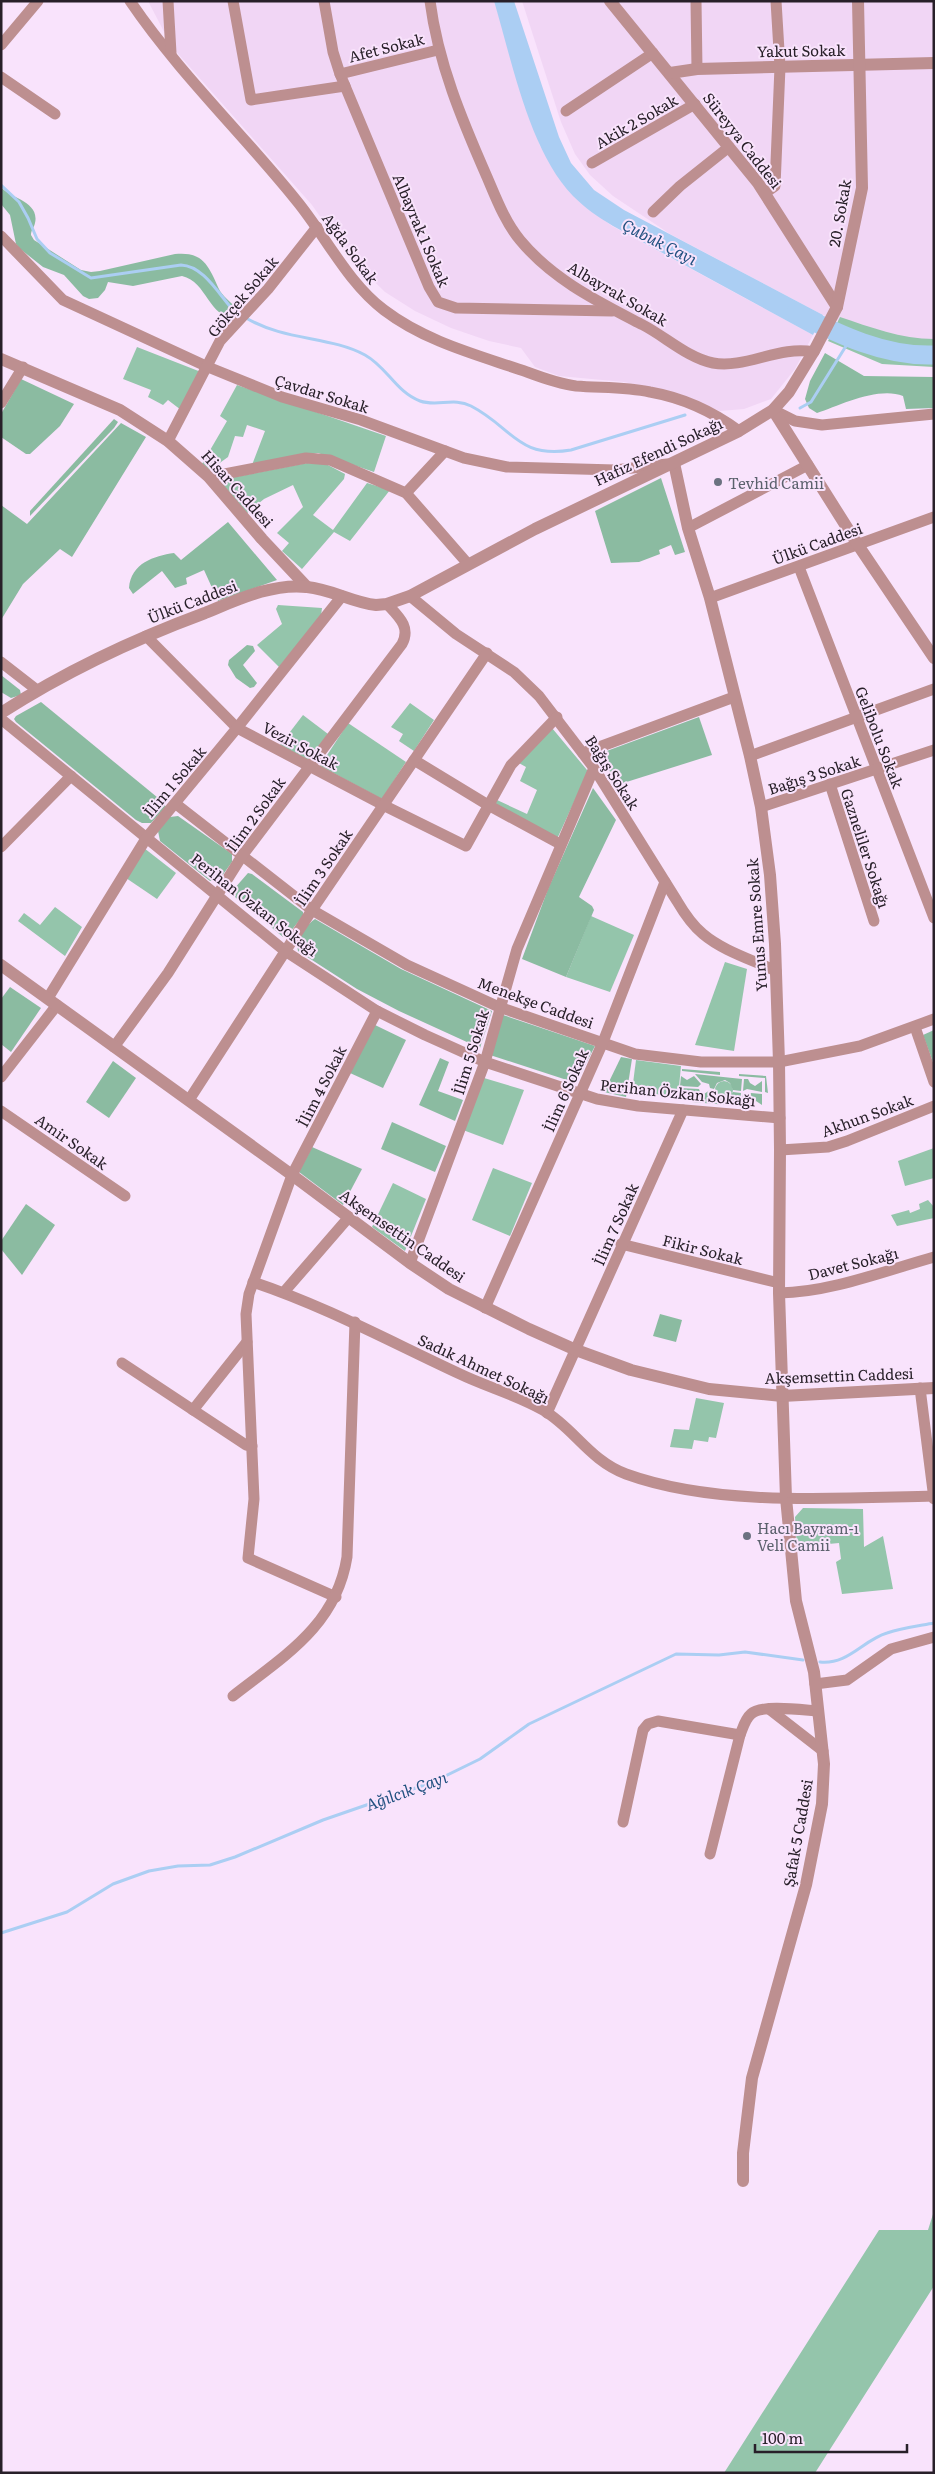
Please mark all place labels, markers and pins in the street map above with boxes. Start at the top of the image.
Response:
place label: Tevhid Camii [728,471,824,494]
marker: Tevhid Camii [712,476,724,488]
place label: Hacı Bayram-ı Veli Camii [757,1516,859,1556]
marker: Hacı Bayram-ı Veli Camii [741,1530,753,1542]

